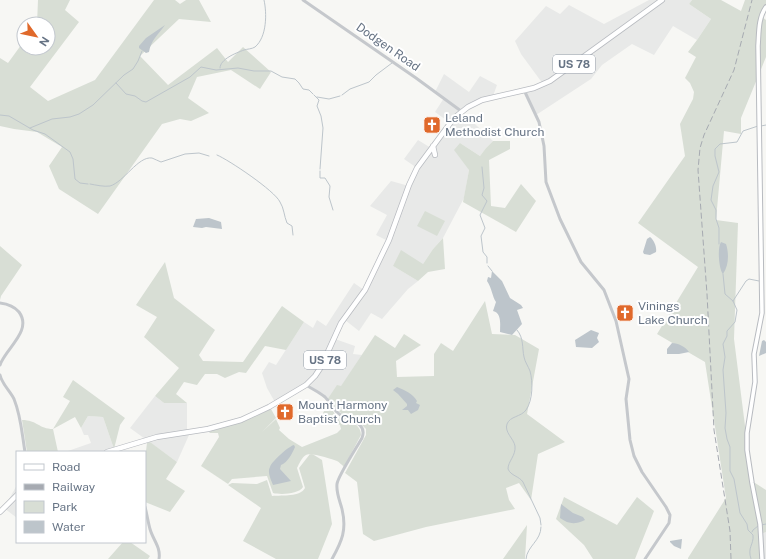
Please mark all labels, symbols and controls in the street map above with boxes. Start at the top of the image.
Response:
north arrow [16,16,56,56]
street label: Dodgen Road [353,20,423,74]
text: N [37,35,52,48]
road number: US 78 [553,55,595,73]
place label: Leland Methodist Church [445,111,544,139]
church icon: Leland Methodist Church [422,115,442,135]
place label: Vinings Lake Church [638,299,708,327]
church icon: Vinings Lake Church [615,303,635,323]
road number: US 78 [304,351,346,369]
place label: Mount Harmony Baptist Church [298,398,388,426]
church icon: Mount Harmony Baptist Church [275,402,295,422]
legend [16,451,146,543]
text: Road [52,460,80,474]
text: Railway [52,480,96,494]
text: Park [52,500,78,514]
text: Water [52,520,86,534]

